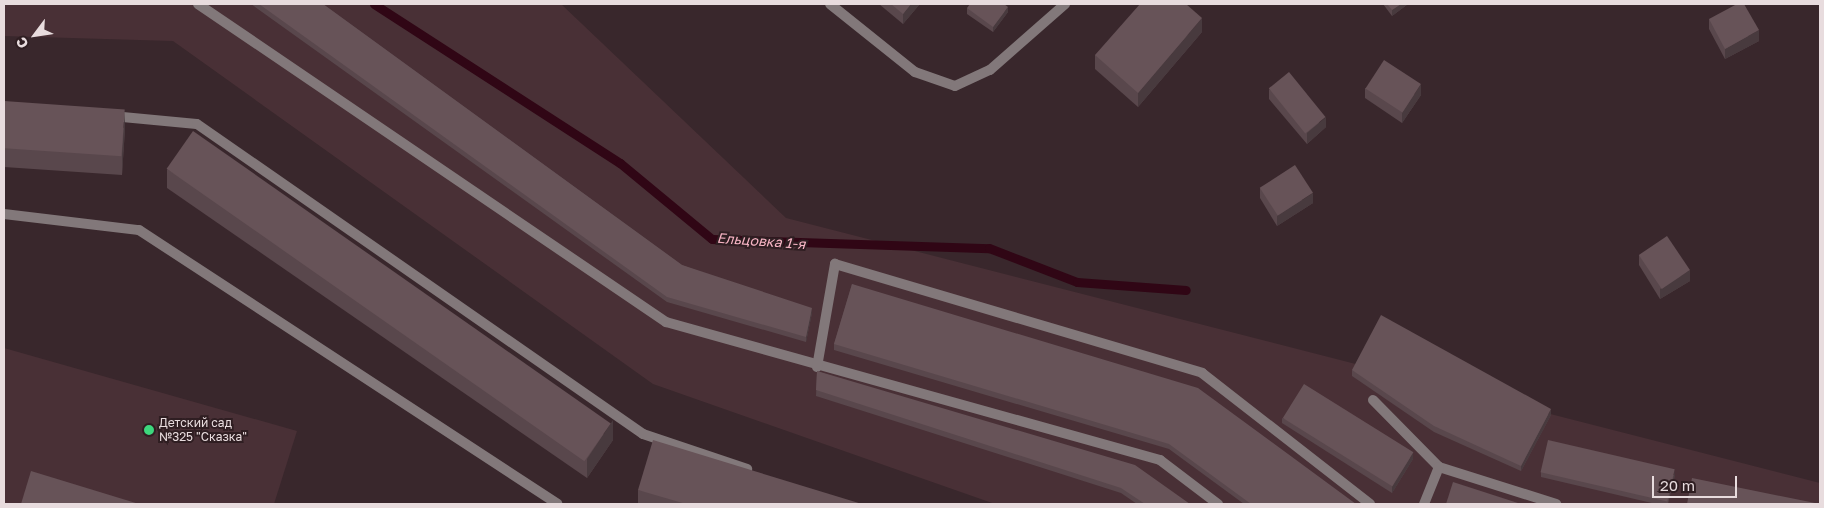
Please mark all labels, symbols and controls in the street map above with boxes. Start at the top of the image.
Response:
north arrow [10,10,60,60]
text: С [12,34,32,52]
water label: Ельцовка 1-я [716,230,806,252]
place label: Детский сад №325 "Сказка" [159,416,247,444]
marker: Детский сад №325 "Сказка" [143,424,155,436]
scale bar [1654,466,1739,498]
text: 20 m [1660,476,1695,494]

